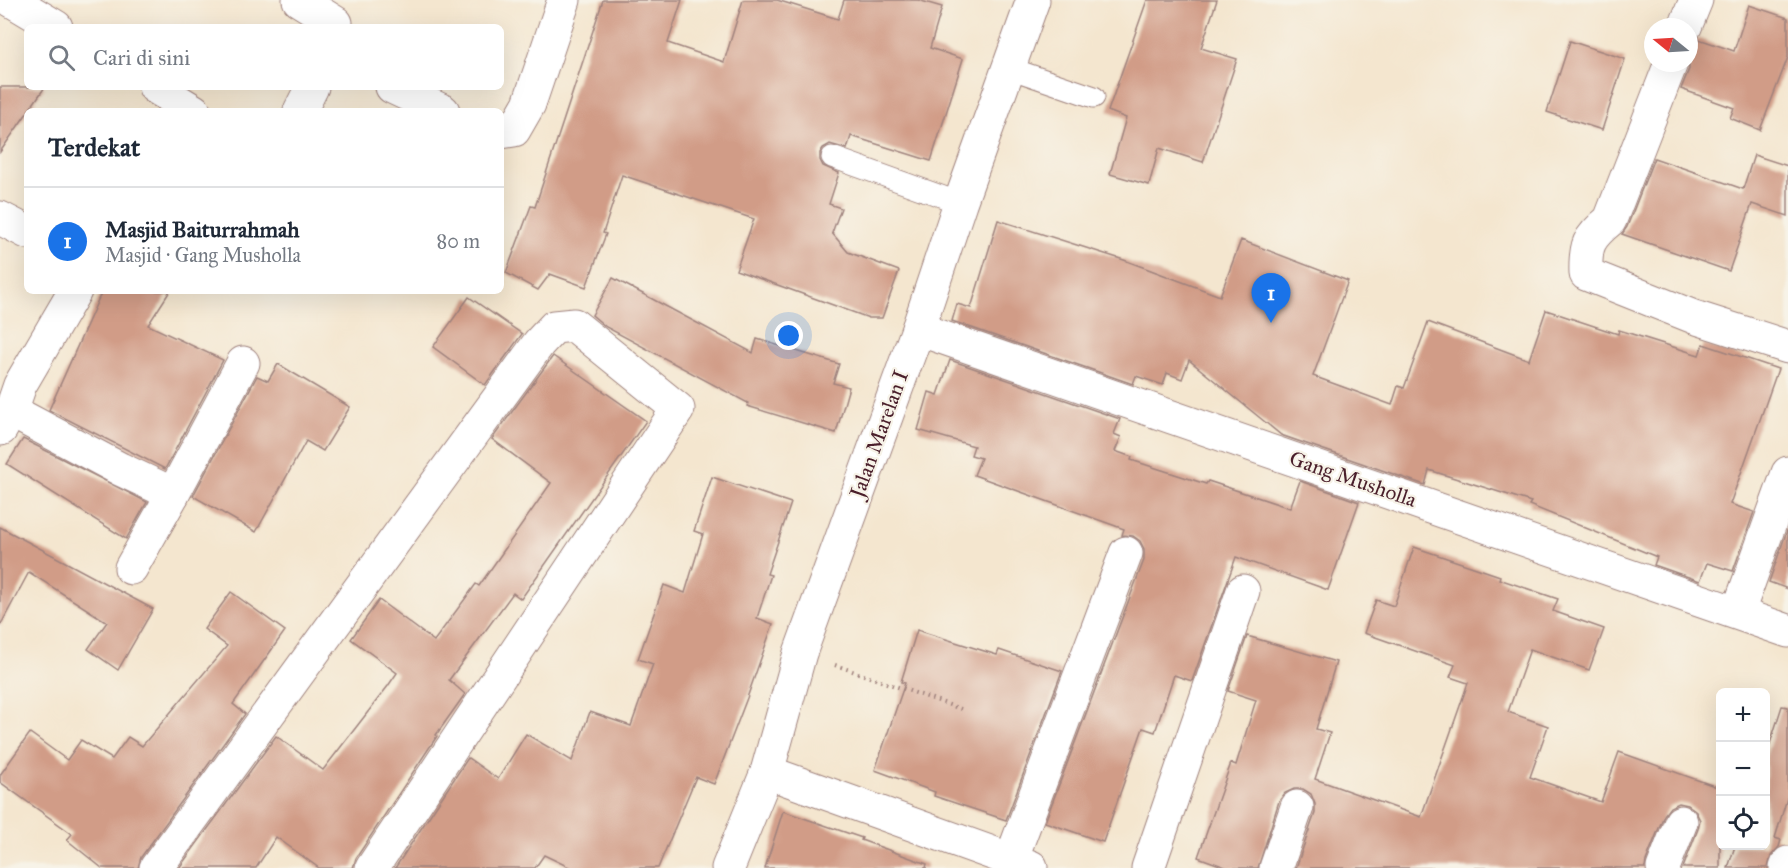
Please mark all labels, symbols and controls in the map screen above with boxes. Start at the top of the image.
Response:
north arrow [1644,18,1698,72]
search box [24,24,504,90]
icon: search [45,41,78,74]
text: Cari di sini [93,44,190,71]
text: Terdekat [48,131,140,163]
text: Masjid Baiturrahmah [105,216,299,243]
text: 1 [64,229,71,253]
text: 80 m [437,229,480,253]
text: Masjid · Gang Musholla [105,243,301,267]
pin: 1 [1252,274,1290,323]
your location [774,321,803,350]
street label: Jalan Marelan I [843,367,914,503]
street label: Gang Musholla [1286,445,1420,513]
map controls [1716,688,1770,850]
button: + [1716,688,1770,742]
button: − [1716,742,1770,796]
button: locate [1716,796,1770,850]

